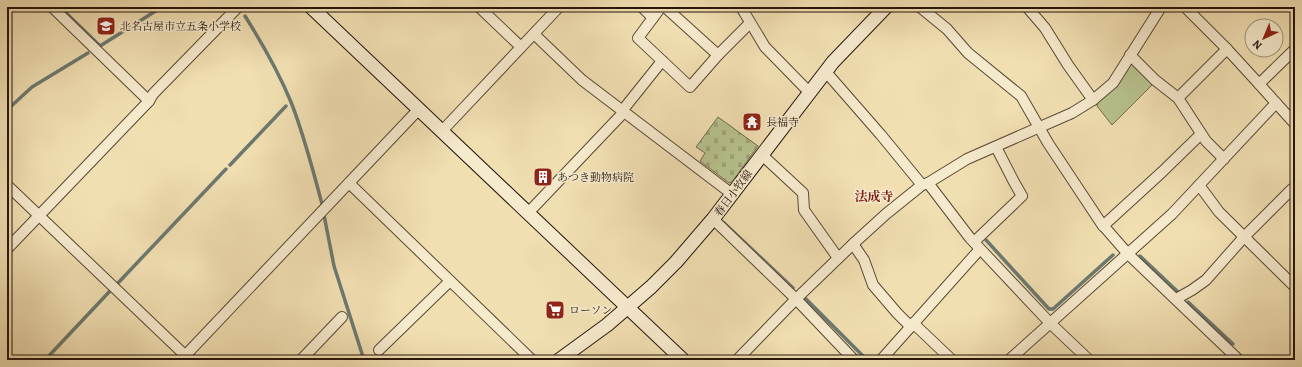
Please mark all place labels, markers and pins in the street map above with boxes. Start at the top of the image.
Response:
school or university icon: 北名古屋市立五条小学校 [95,15,117,37]
place label: 北名古屋市立五条小学校 [120,19,241,34]
temple icon: 長福寺 [741,111,763,133]
place label: 長福寺 [766,115,799,130]
building icon: あつき動物病院 [532,166,554,188]
place label: あつき動物病院 [557,170,634,185]
supermarket icon: ローソン [544,299,566,321]
place label: ローソン [569,303,613,318]

